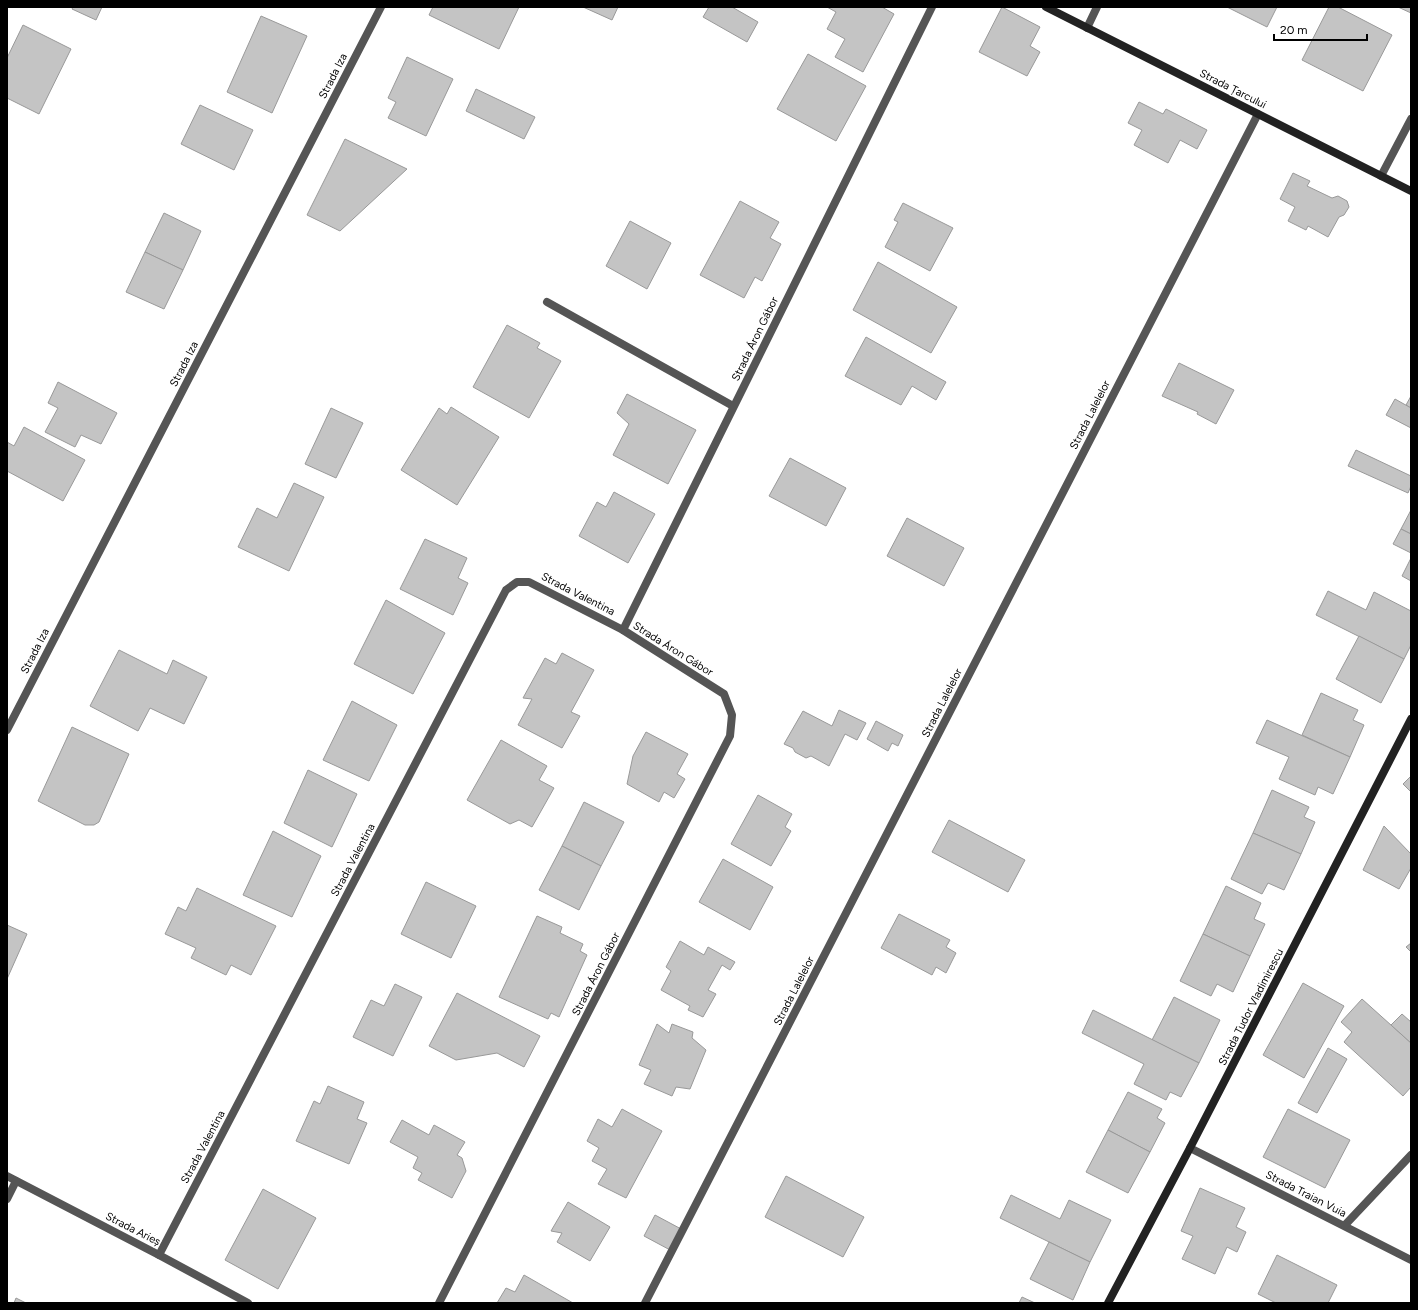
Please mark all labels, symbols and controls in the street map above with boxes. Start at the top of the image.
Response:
scale bar [1274,16,1367,42]
text: 20 m [1280,23,1308,37]
street label: Strada Iza [316,51,350,101]
street label: Strada Țarcului [1197,67,1269,111]
street label: Strada Áron Gábor [729,295,781,383]
street label: Strada Iza [167,339,201,389]
street label: Strada Lalelelor [1067,378,1113,452]
street label: Strada Valentina [539,570,617,618]
street label: Strada Áron Gábor [631,619,716,679]
street label: Strada Iza [18,626,52,676]
street label: Strada Lalelelor [919,666,965,740]
street label: Strada Valentina [328,821,378,899]
street label: Strada Áron Gábor [569,930,623,1018]
street label: Strada Tudor Vladimirescu [1216,946,1286,1068]
street label: Strada Lalelelor [771,954,817,1028]
street label: Strada Valentina [178,1108,228,1186]
street label: Strada Traian Vuia [1263,1168,1349,1220]
street label: Strada Arieș [103,1210,163,1248]

